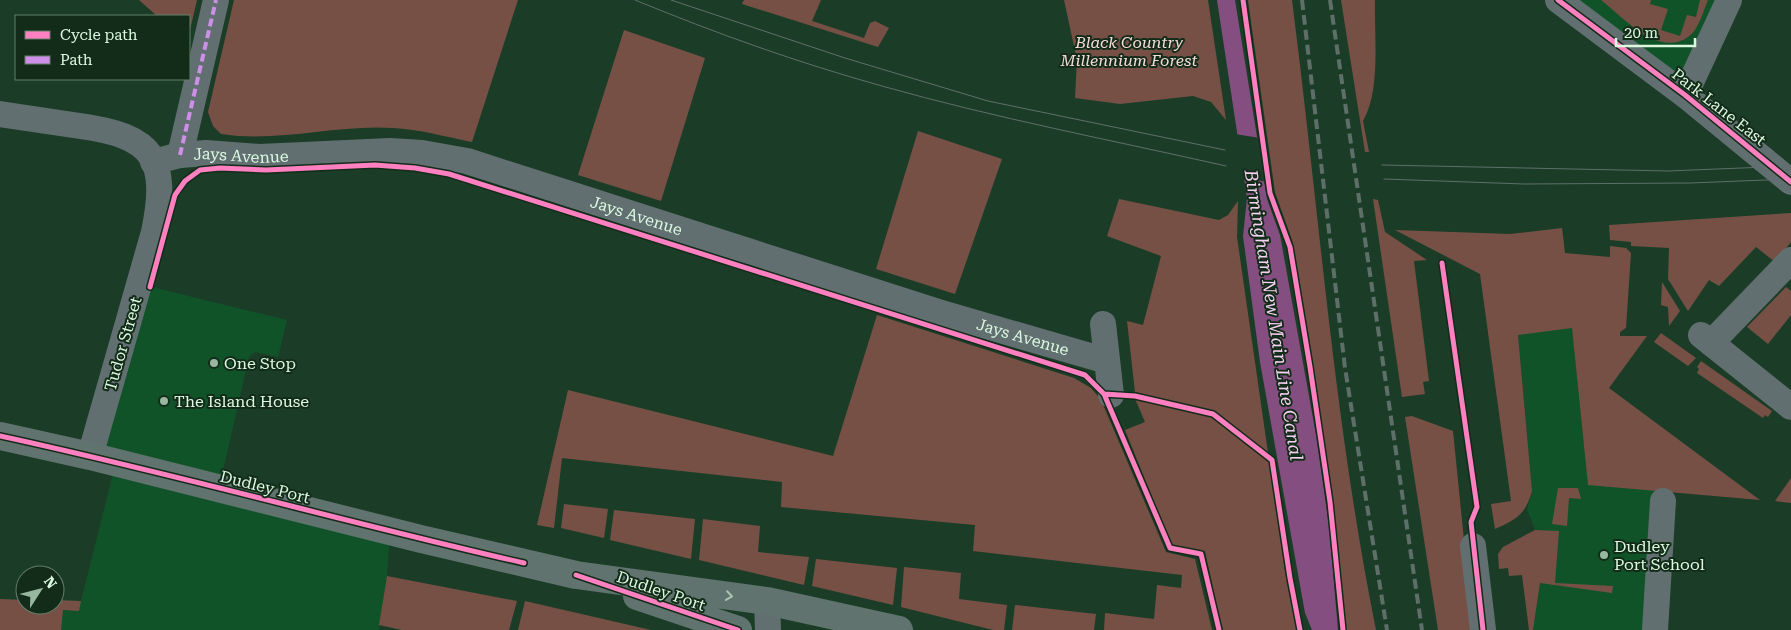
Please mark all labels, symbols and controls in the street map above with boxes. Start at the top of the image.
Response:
legend [15,15,190,80]
scale bar [1616,15,1695,47]
text: 20 m [1624,24,1659,42]
text: Cycle path [60,26,138,44]
park label: Black Country Millennium Forest [1059,33,1198,70]
text: Path [60,51,93,69]
street label: Park Lane East [1668,64,1770,150]
street label: Jays Avenue [193,143,289,167]
water label: Birmingham New Main Line Canal [1240,167,1307,462]
street label: Jays Avenue [588,192,685,239]
street label: Tudor Street [100,295,146,393]
street label: Jays Avenue [974,314,1071,359]
place label: One Stop [224,354,296,373]
marker: One Stop [208,357,220,369]
place label: The Island House [174,392,309,411]
marker: The Island House [158,395,170,407]
street label: Dudley Port [218,467,312,507]
place label: Dudley Port School [1614,537,1705,574]
marker: Dudley Port School [1598,549,1610,561]
north arrow [15,565,65,615]
street label: Dudley Port [614,567,708,615]
text: N [41,573,60,592]
one-way arrow [725,590,733,601]

